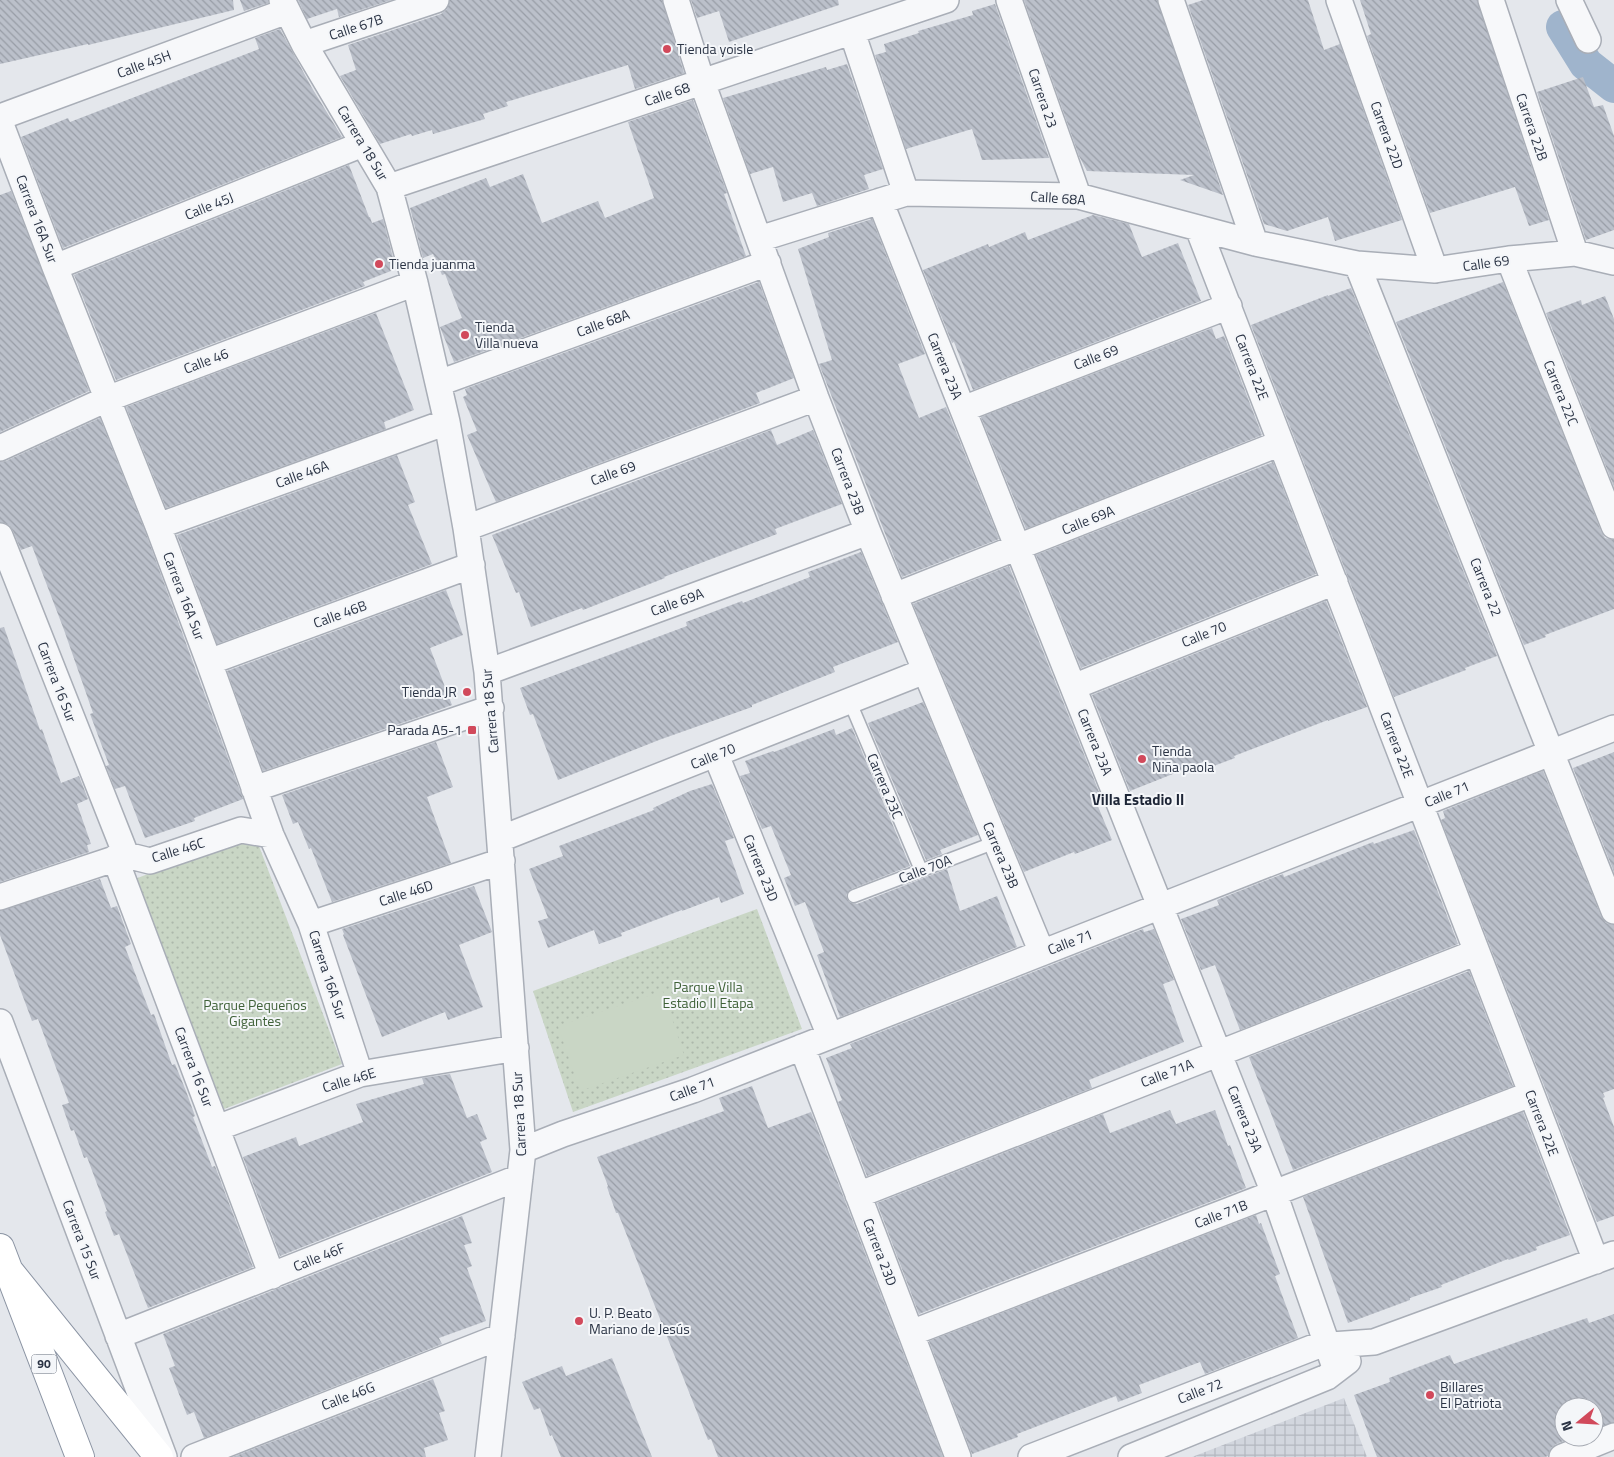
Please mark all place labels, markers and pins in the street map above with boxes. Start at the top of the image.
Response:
place label: Tienda yoisle [677,38,753,59]
marker: Tienda yoisle [661,43,673,55]
place label: Tienda juanma [389,253,475,274]
marker: Tienda juanma [373,258,385,270]
place label: Tienda Villa nueva [475,316,538,353]
marker: Tienda Villa nueva [459,329,471,341]
place label: Tienda JR [402,681,457,702]
marker: Tienda JR [461,686,473,698]
place label: Parada A5-1 [387,719,462,740]
marker: Parada A5-1 [466,724,478,736]
place label: Tienda Niña paola [1152,740,1214,777]
marker: Tienda Niña paola [1136,753,1148,765]
place label: U. P. Beato Mariano de Jesús [589,1302,690,1339]
marker: U. P. Beato Mariano de Jesús [573,1315,585,1327]
place label: Billares El Patriota [1440,1376,1501,1413]
marker: Billares El Patriota [1424,1389,1436,1401]

